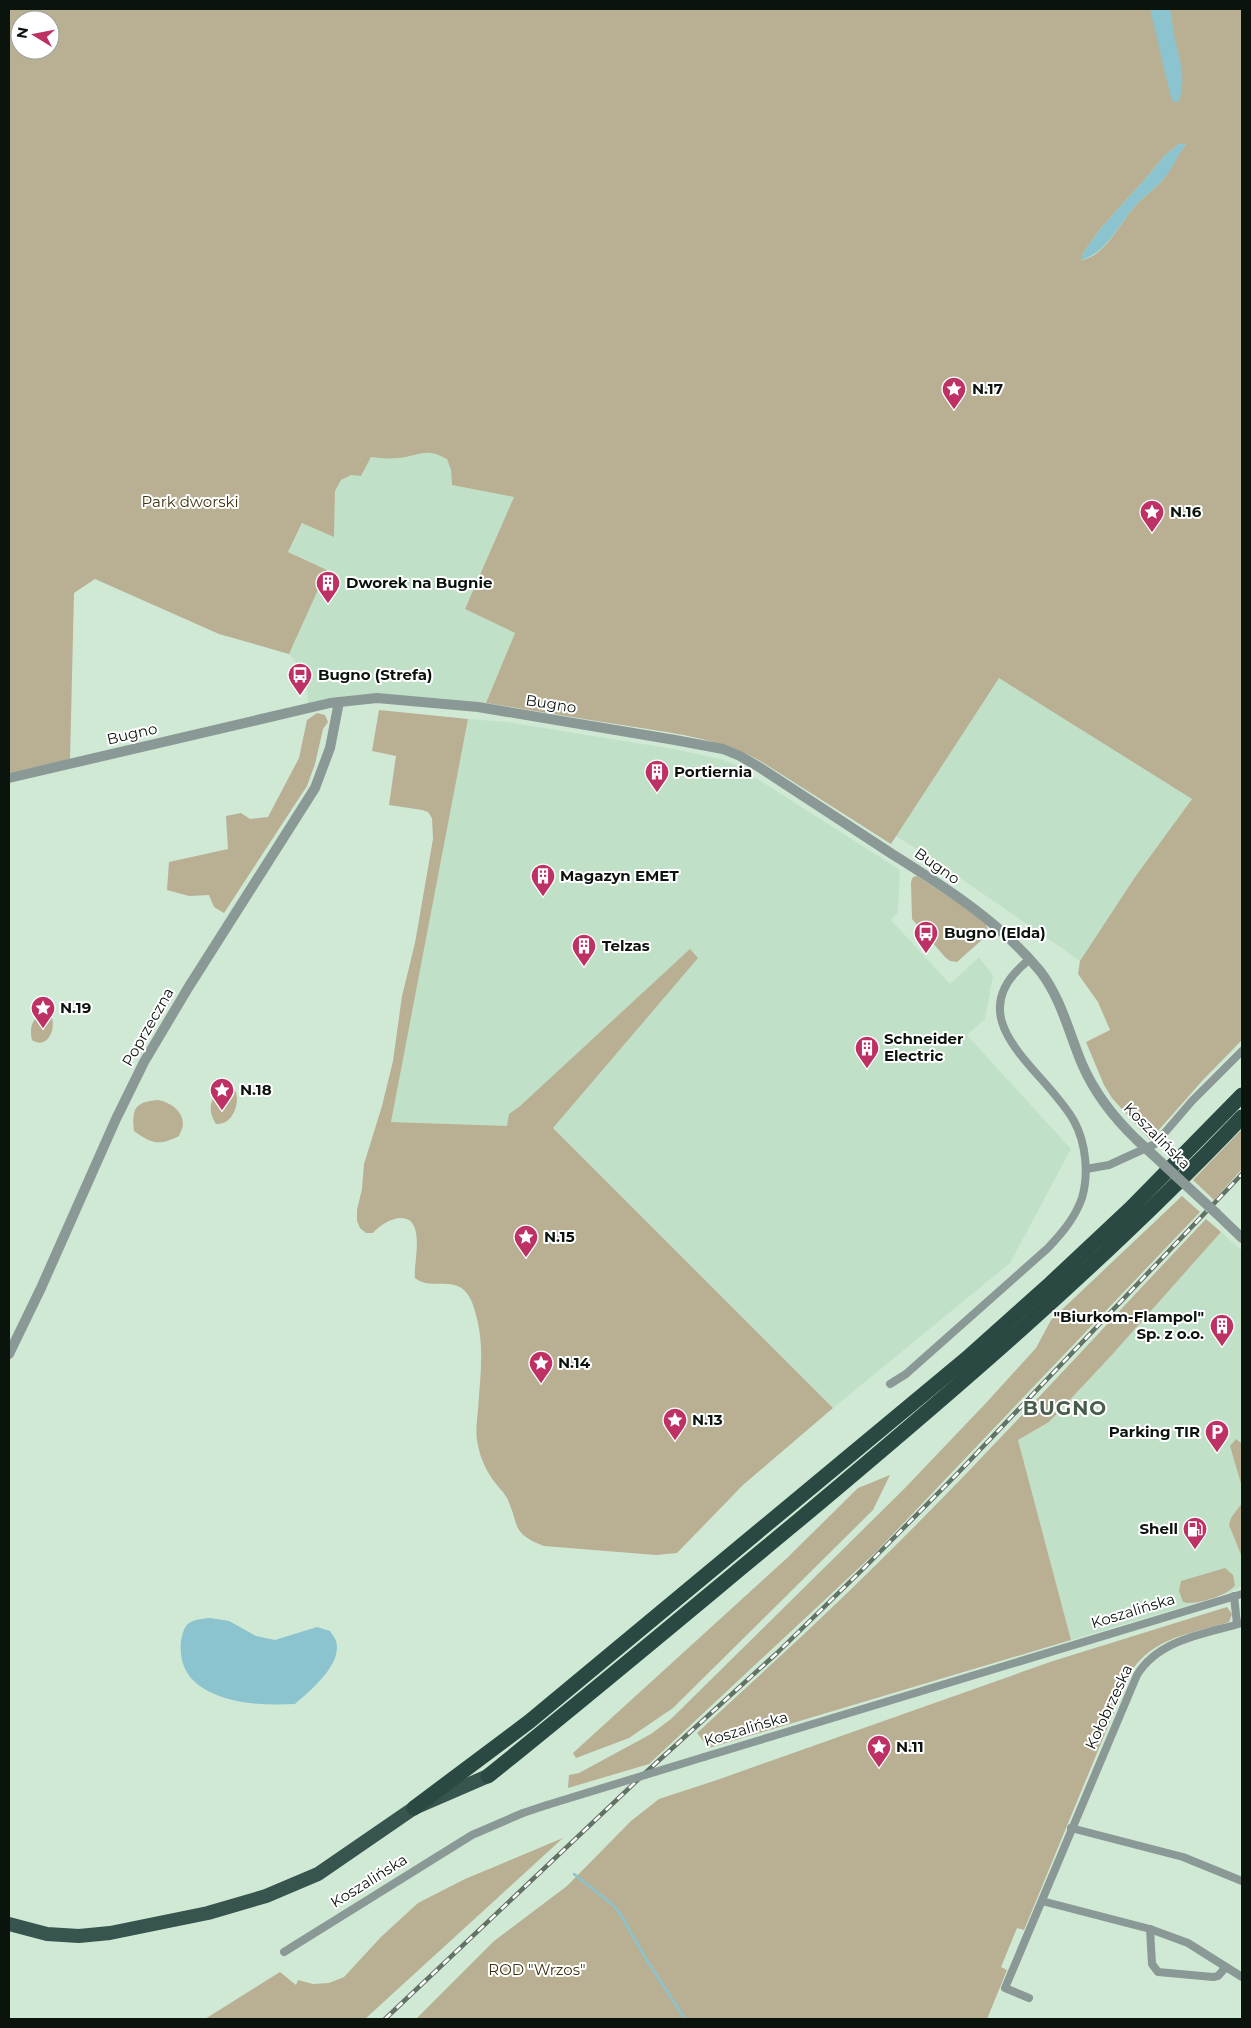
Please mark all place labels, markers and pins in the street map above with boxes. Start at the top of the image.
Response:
place icon: N.17 [941,376,967,410]
place label: N.17 [972,379,1003,398]
place icon: N.16 [1139,499,1165,533]
place label: N.16 [1170,502,1202,521]
building icon: Dworek na Bugnie [315,570,341,604]
place label: Dworek na Bugnie [346,573,492,592]
bus stop icon: Bugno (Strefa) [287,662,313,696]
place label: Bugno (Strefa) [318,665,432,684]
building icon: Portiernia [644,759,670,793]
place label: Portiernia [674,762,752,781]
building icon: Magazyn EMET [530,863,556,897]
place label: Magazyn EMET [560,866,679,885]
bus stop icon: Bugno (Elda) [913,920,939,954]
place label: Bugno (Elda) [944,923,1046,942]
building icon: Telzas [571,933,597,967]
place label: Telzas [602,936,650,955]
place icon: N.19 [30,995,56,1029]
place label: N.19 [60,998,91,1017]
place label: Schneider Electric [884,1029,964,1065]
building icon: Schneider Electric [854,1035,880,1069]
place icon: N.18 [209,1077,235,1111]
place label: N.18 [240,1080,272,1099]
place icon: N.15 [513,1224,539,1258]
place label: N.15 [544,1227,575,1246]
place label: "Biurkom-Flampol" Sp. z o.o. [1054,1307,1204,1343]
building icon: "Biurkom-Flampol" Sp. z o.o. [1209,1313,1235,1347]
place icon: N.14 [528,1350,554,1384]
place label: N.14 [558,1353,591,1372]
place icon: N.13 [662,1407,688,1441]
place label: N.13 [692,1410,723,1429]
parking icon: Parking TIR [1204,1419,1230,1453]
place label: Parking TIR [1109,1422,1200,1441]
fuel station icon: Shell [1182,1516,1208,1550]
place label: Shell [1140,1519,1178,1538]
place icon: N.11 [866,1734,892,1768]
place label: N.11 [896,1737,924,1756]

